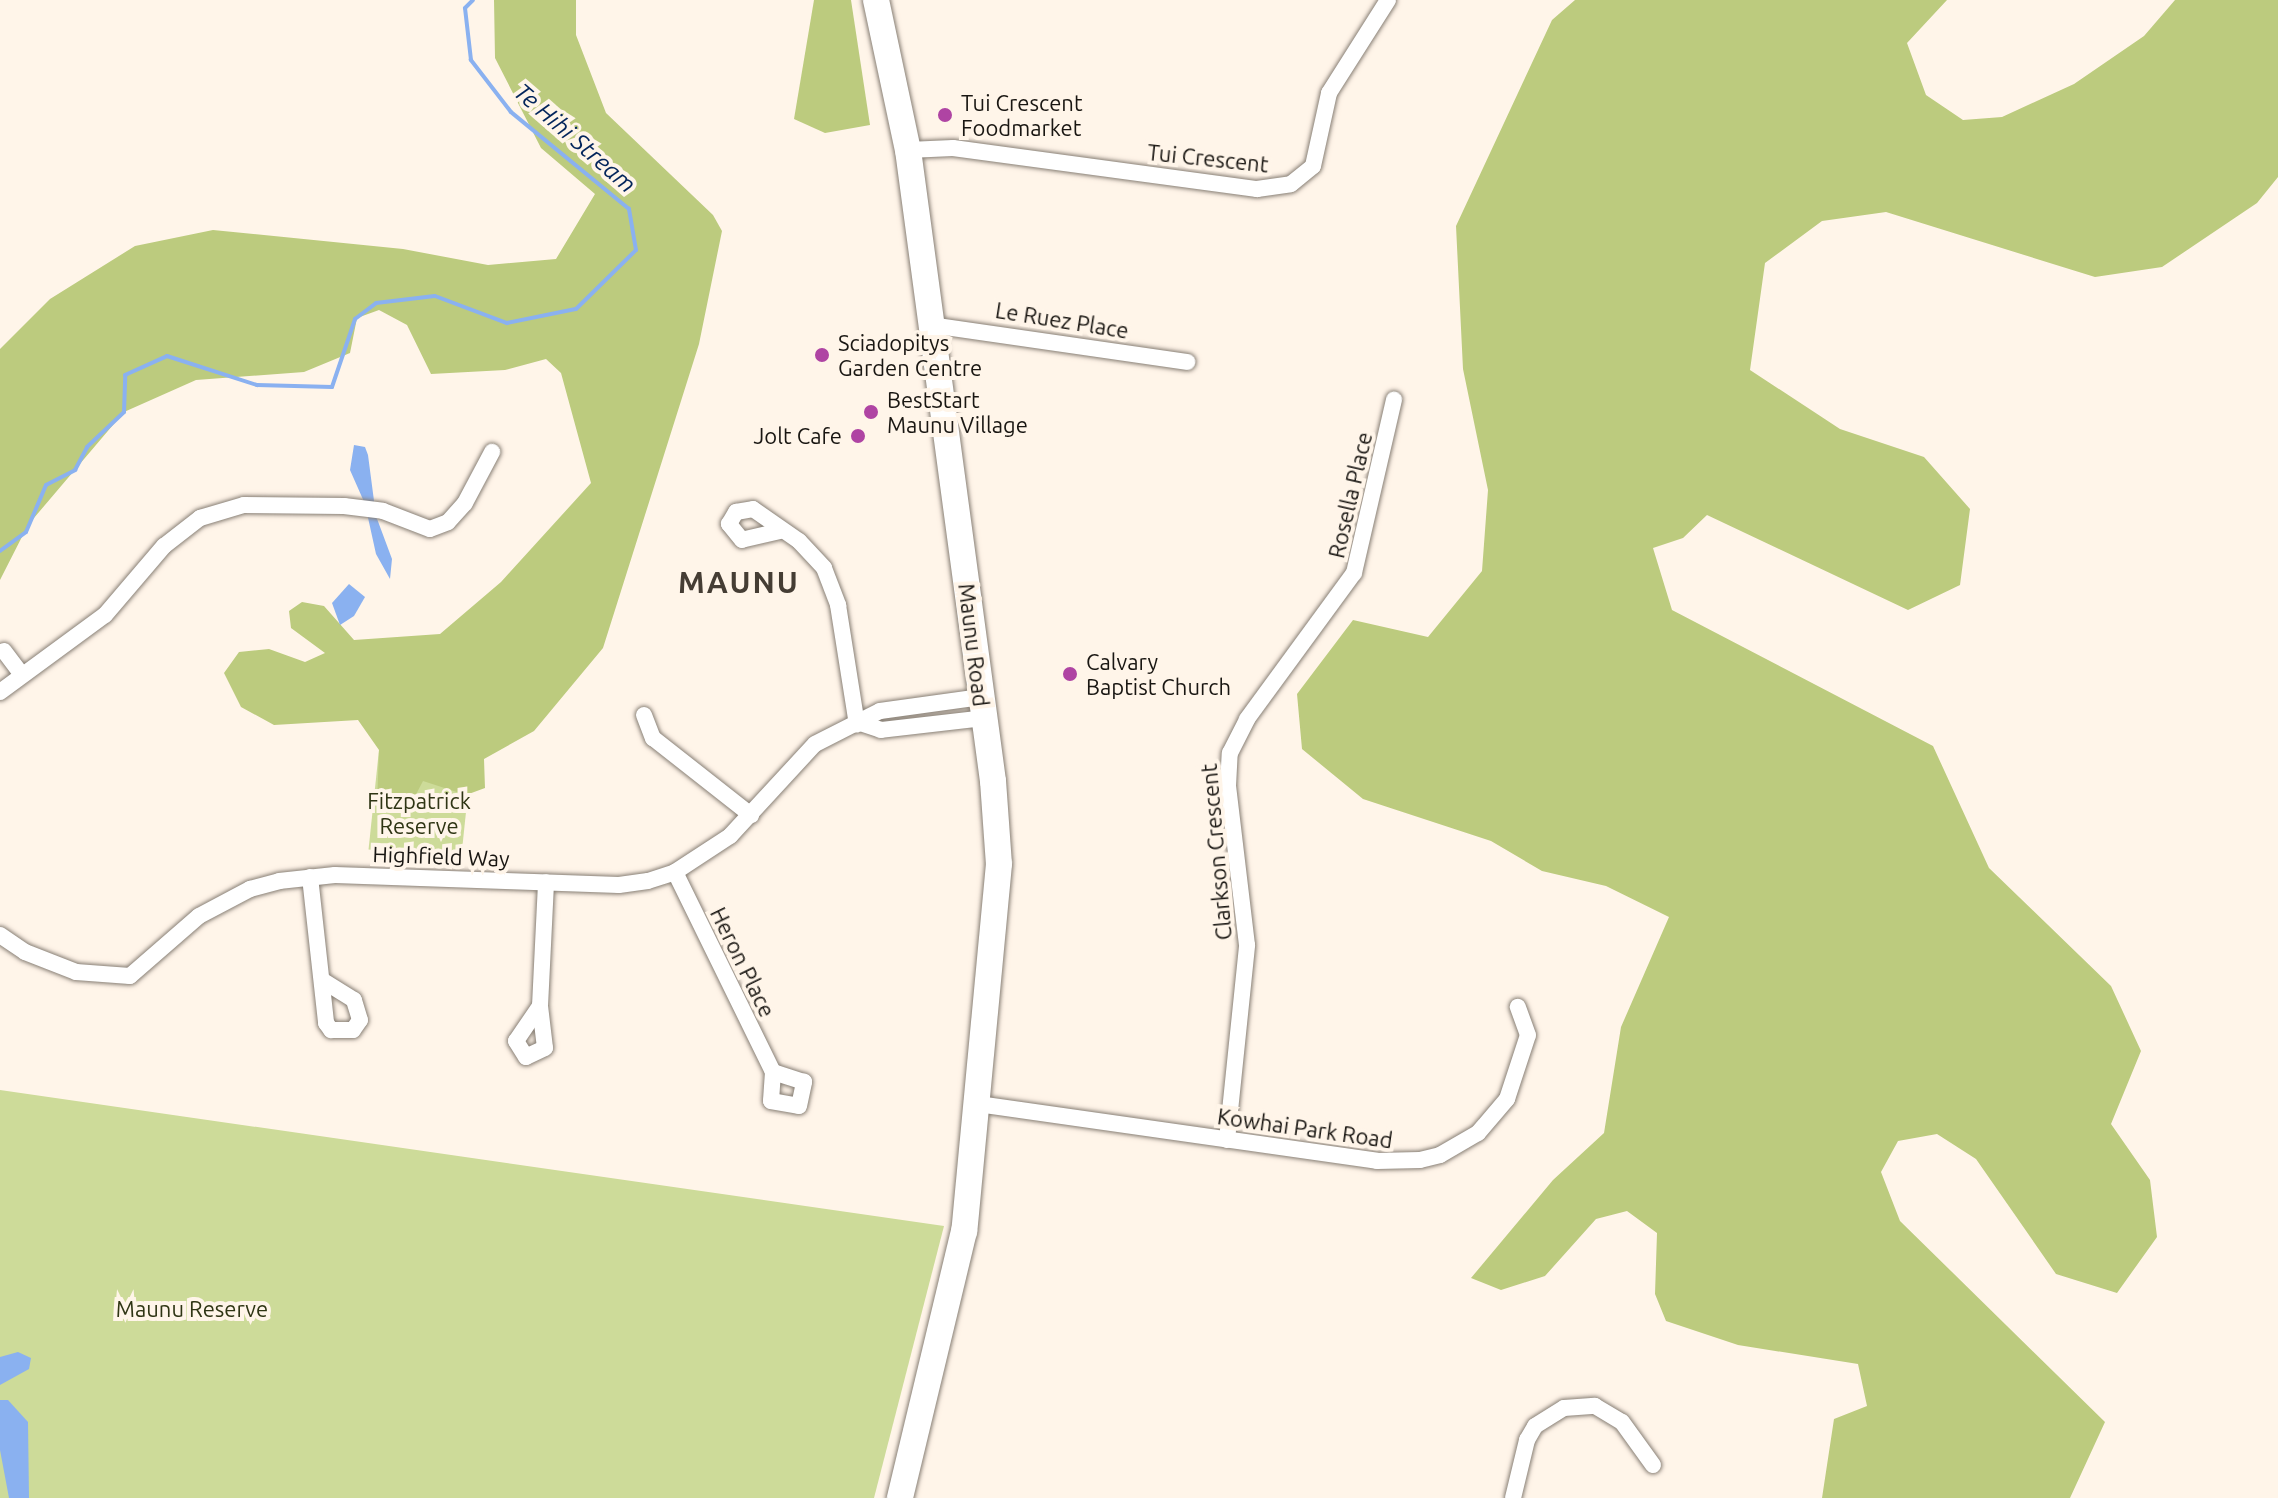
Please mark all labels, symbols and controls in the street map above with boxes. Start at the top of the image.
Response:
water label: Te Hihi Stream [508,77,642,199]
place label: Tui Crescent Foodmarket [961,89,1083,140]
marker: Tui Crescent Foodmarket [936,106,954,124]
street label: Tui Crescent [1146,139,1270,177]
street label: Le Ruez Place [993,296,1131,344]
place label: Sciadopitys Garden Centre [838,329,982,380]
marker: Sciadopitys Garden Centre [813,346,831,364]
place label: BestStart Maunu Village [887,386,1028,438]
marker: BestStart Maunu Village [862,403,880,421]
place label: Jolt Cafe [754,423,842,449]
marker: Jolt Cafe [849,427,867,445]
street label: Rosella Place [1323,429,1377,561]
district label: MAUNU [678,564,800,600]
street label: Maunu Road [953,582,995,708]
place label: Calvary Baptist Church [1086,648,1231,700]
marker: Calvary Baptist Church [1061,665,1079,683]
street label: Clarkson Crescent [1195,763,1237,941]
park label: Fitzpatrick Reserve [367,787,471,838]
street label: Highfield Way [372,840,510,872]
street label: Heron Place [705,903,781,1021]
street label: Kowhai Park Road [1216,1103,1394,1153]
park label: Maunu Reserve [116,1296,268,1322]

